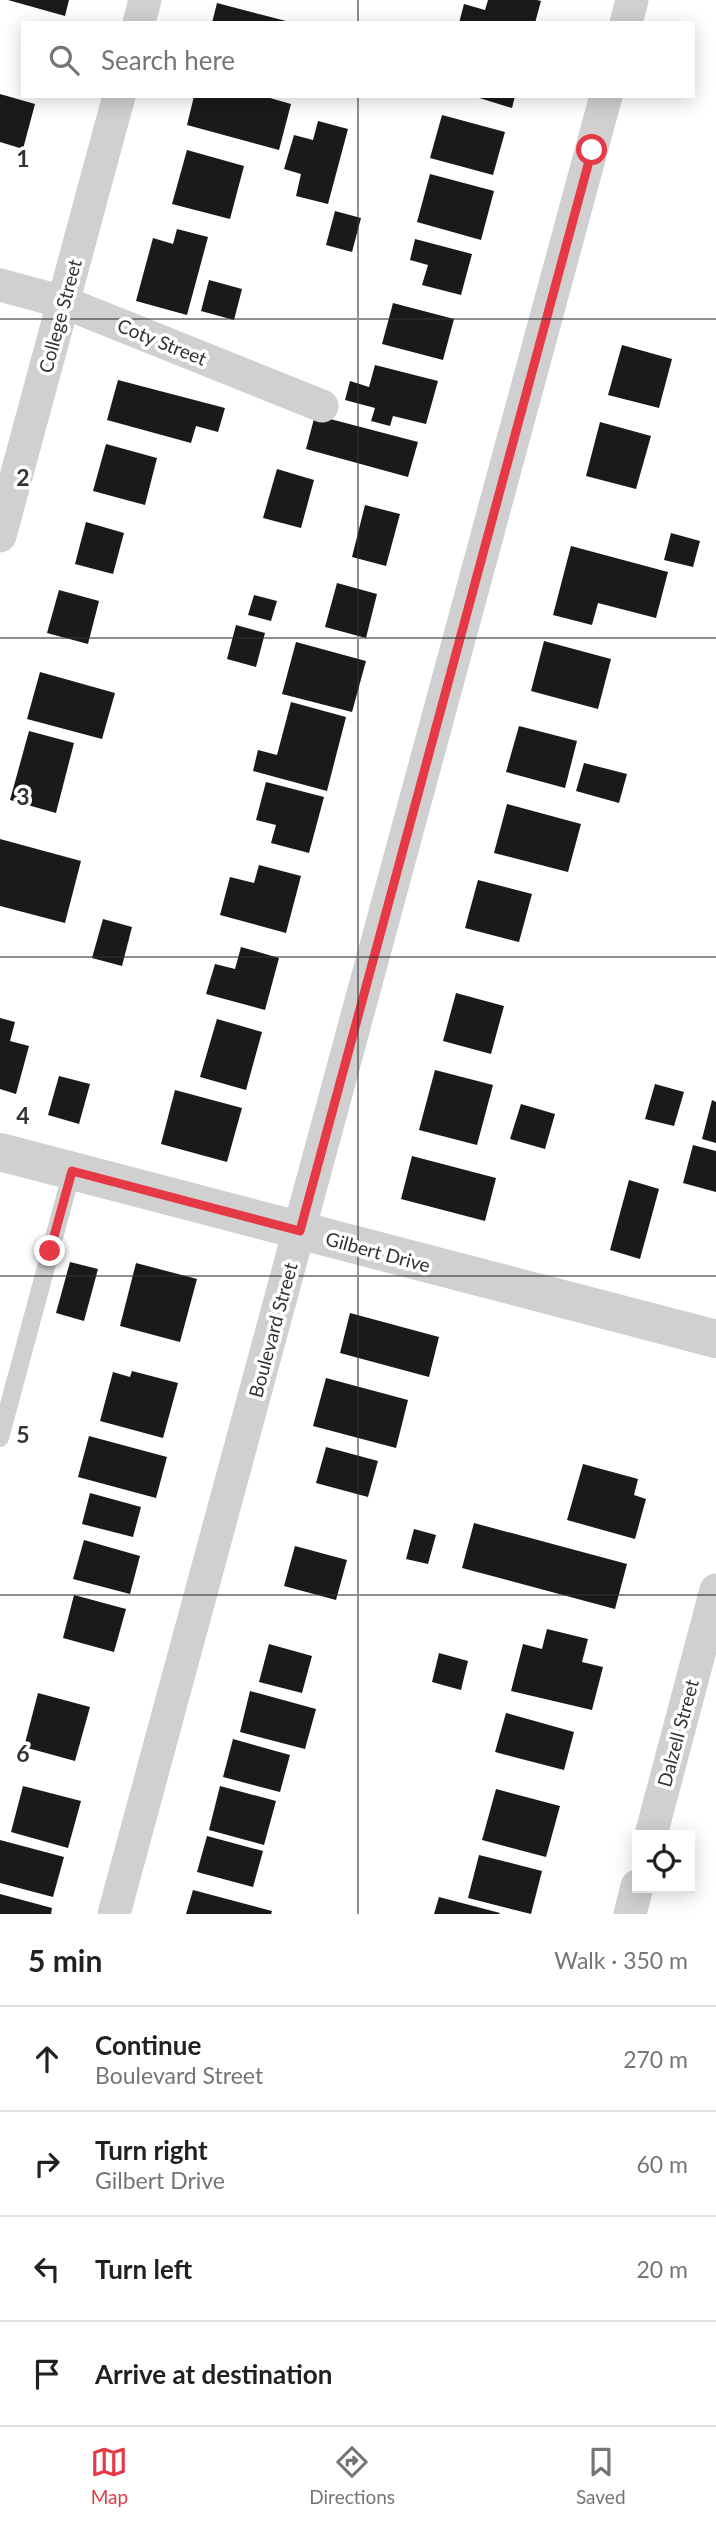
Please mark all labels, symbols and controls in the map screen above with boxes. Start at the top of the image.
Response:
search box [21,21,695,98]
icon: search [45,41,83,79]
text: Search here [101,44,235,76]
route start [576,134,607,165]
text: 1 [16,144,30,172]
street label: College Street [33,256,86,375]
street label: Coty Street [114,313,210,370]
text: 2 [16,463,30,491]
text: 3 [16,782,30,810]
text: 4 [16,1101,30,1129]
street label: Gilbert Drive [323,1227,433,1277]
route end [34,1235,65,1266]
street label: Boulevard Street [243,1260,302,1400]
text: 5 [16,1420,30,1448]
street label: Dalzell Street [652,1676,703,1789]
text: 6 [16,1739,30,1767]
map controls [632,1830,695,1893]
button: locate [632,1830,695,1893]
text: 5 min [28,1942,102,1978]
text: Walk · 350 m [554,1946,688,1974]
text: Continue [95,2029,201,2061]
icon: ahead [28,2040,66,2078]
text: 270 m [623,2045,688,2073]
text: Boulevard Street [95,2061,263,2089]
text: Turn right [95,2134,208,2166]
icon: right [28,2145,66,2183]
text: 60 m [637,2150,688,2178]
text: Gilbert Drive [95,2166,225,2194]
icon: left [28,2250,66,2288]
text: Turn left [95,2253,192,2285]
text: 20 m [637,2255,688,2283]
icon: arrive [28,2355,66,2393]
text: Arrive at destination [95,2358,332,2390]
tab: Map [90,2443,128,2508]
tab: Directions [309,2443,395,2508]
tab: Saved [576,2443,626,2508]

